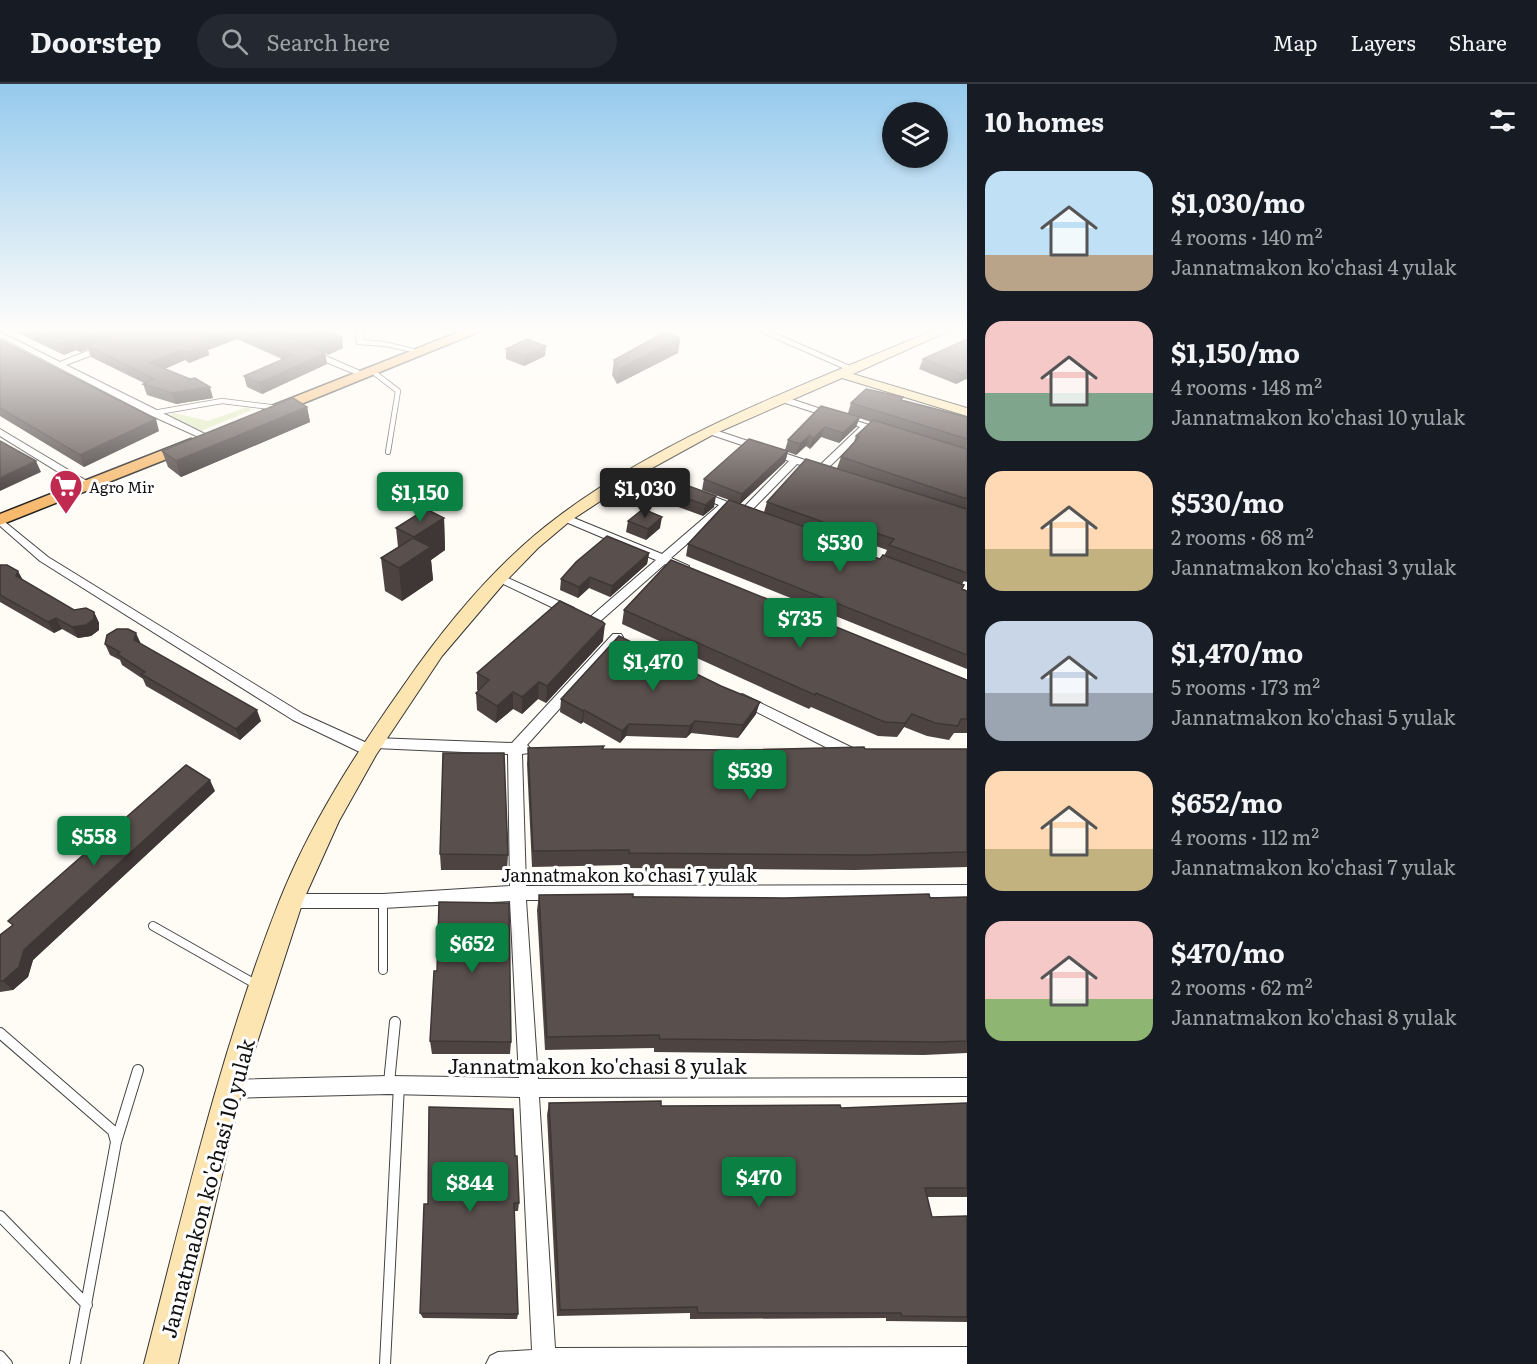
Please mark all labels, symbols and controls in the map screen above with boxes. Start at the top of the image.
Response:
search box [197,14,617,68]
text: Doorstep [30,20,161,62]
icon: search [218,25,251,58]
text: Search here [266,25,390,58]
text: Map [1273,26,1318,57]
text: Layers [1351,26,1416,57]
text: Share [1449,26,1507,57]
text: 10 homes [985,101,1104,140]
map controls [882,102,948,168]
button: layers [882,102,948,168]
icon: filters [1486,104,1519,137]
text: $1,030/mo [1171,182,1305,221]
icon: home [1033,195,1105,267]
text: 4 rooms · 140 m² [1171,221,1323,251]
text: Jannatmakon ko'chasi 4 yulak [1171,251,1456,281]
text: $1,150/mo [1171,332,1300,371]
icon: home [1033,345,1105,417]
text: 4 rooms · 148 m² [1171,371,1322,401]
text: Jannatmakon ko'chasi 10 yulak [1171,401,1465,431]
supermarket icon: Agro Mir [48,468,84,515]
pin: $1,030 [596,468,694,519]
pin: $1,150 [371,472,469,523]
text: $1,030 [614,472,676,502]
place label: Agro Mir [89,475,154,498]
text: $1,150 [391,476,449,506]
text: $530/mo [1171,482,1284,521]
icon: home [1033,495,1105,567]
text: 2 rooms · 68 m² [1171,521,1314,551]
pin: $530 [804,522,876,573]
text: $530 [817,526,863,556]
text: Jannatmakon ko'chasi 3 yulak [1171,551,1456,581]
pin: $735 [764,598,836,649]
text: $735 [778,602,822,632]
text: $1,470/mo [1171,632,1303,671]
pin: $1,470 [604,641,702,692]
text: $1,470 [623,645,683,675]
icon: home [1033,645,1105,717]
text: 5 rooms · 173 m² [1171,671,1320,701]
text: Jannatmakon ko'chasi 5 yulak [1171,701,1456,731]
pin: $539 [714,750,786,801]
text: $539 [727,754,773,784]
text: $652/mo [1171,782,1283,821]
icon: home [1033,795,1105,867]
pin: $558 [58,816,130,867]
text: $558 [71,820,117,850]
text: 4 rooms · 112 m² [1171,821,1319,851]
text: Jannatmakon ko'chasi 7 yulak [1171,851,1456,881]
street label: Jannatmakon ko'chasi 7 yulak [501,861,758,888]
pin: $652 [436,923,508,974]
text: $652 [450,927,494,957]
text: $470/mo [1171,932,1285,971]
icon: home [1033,945,1105,1017]
text: 2 rooms · 62 m² [1171,971,1313,1001]
text: Jannatmakon ko'chasi 8 yulak [1171,1001,1456,1031]
street label: Jannatmakon ko'chasi 10 yulak [151,1035,261,1341]
street label: Jannatmakon ko'chasi 8 yulak [447,1049,747,1080]
pin: $470 [723,1157,795,1208]
text: $470 [736,1161,782,1191]
pin: $844 [434,1162,506,1213]
text: $844 [446,1166,494,1196]

